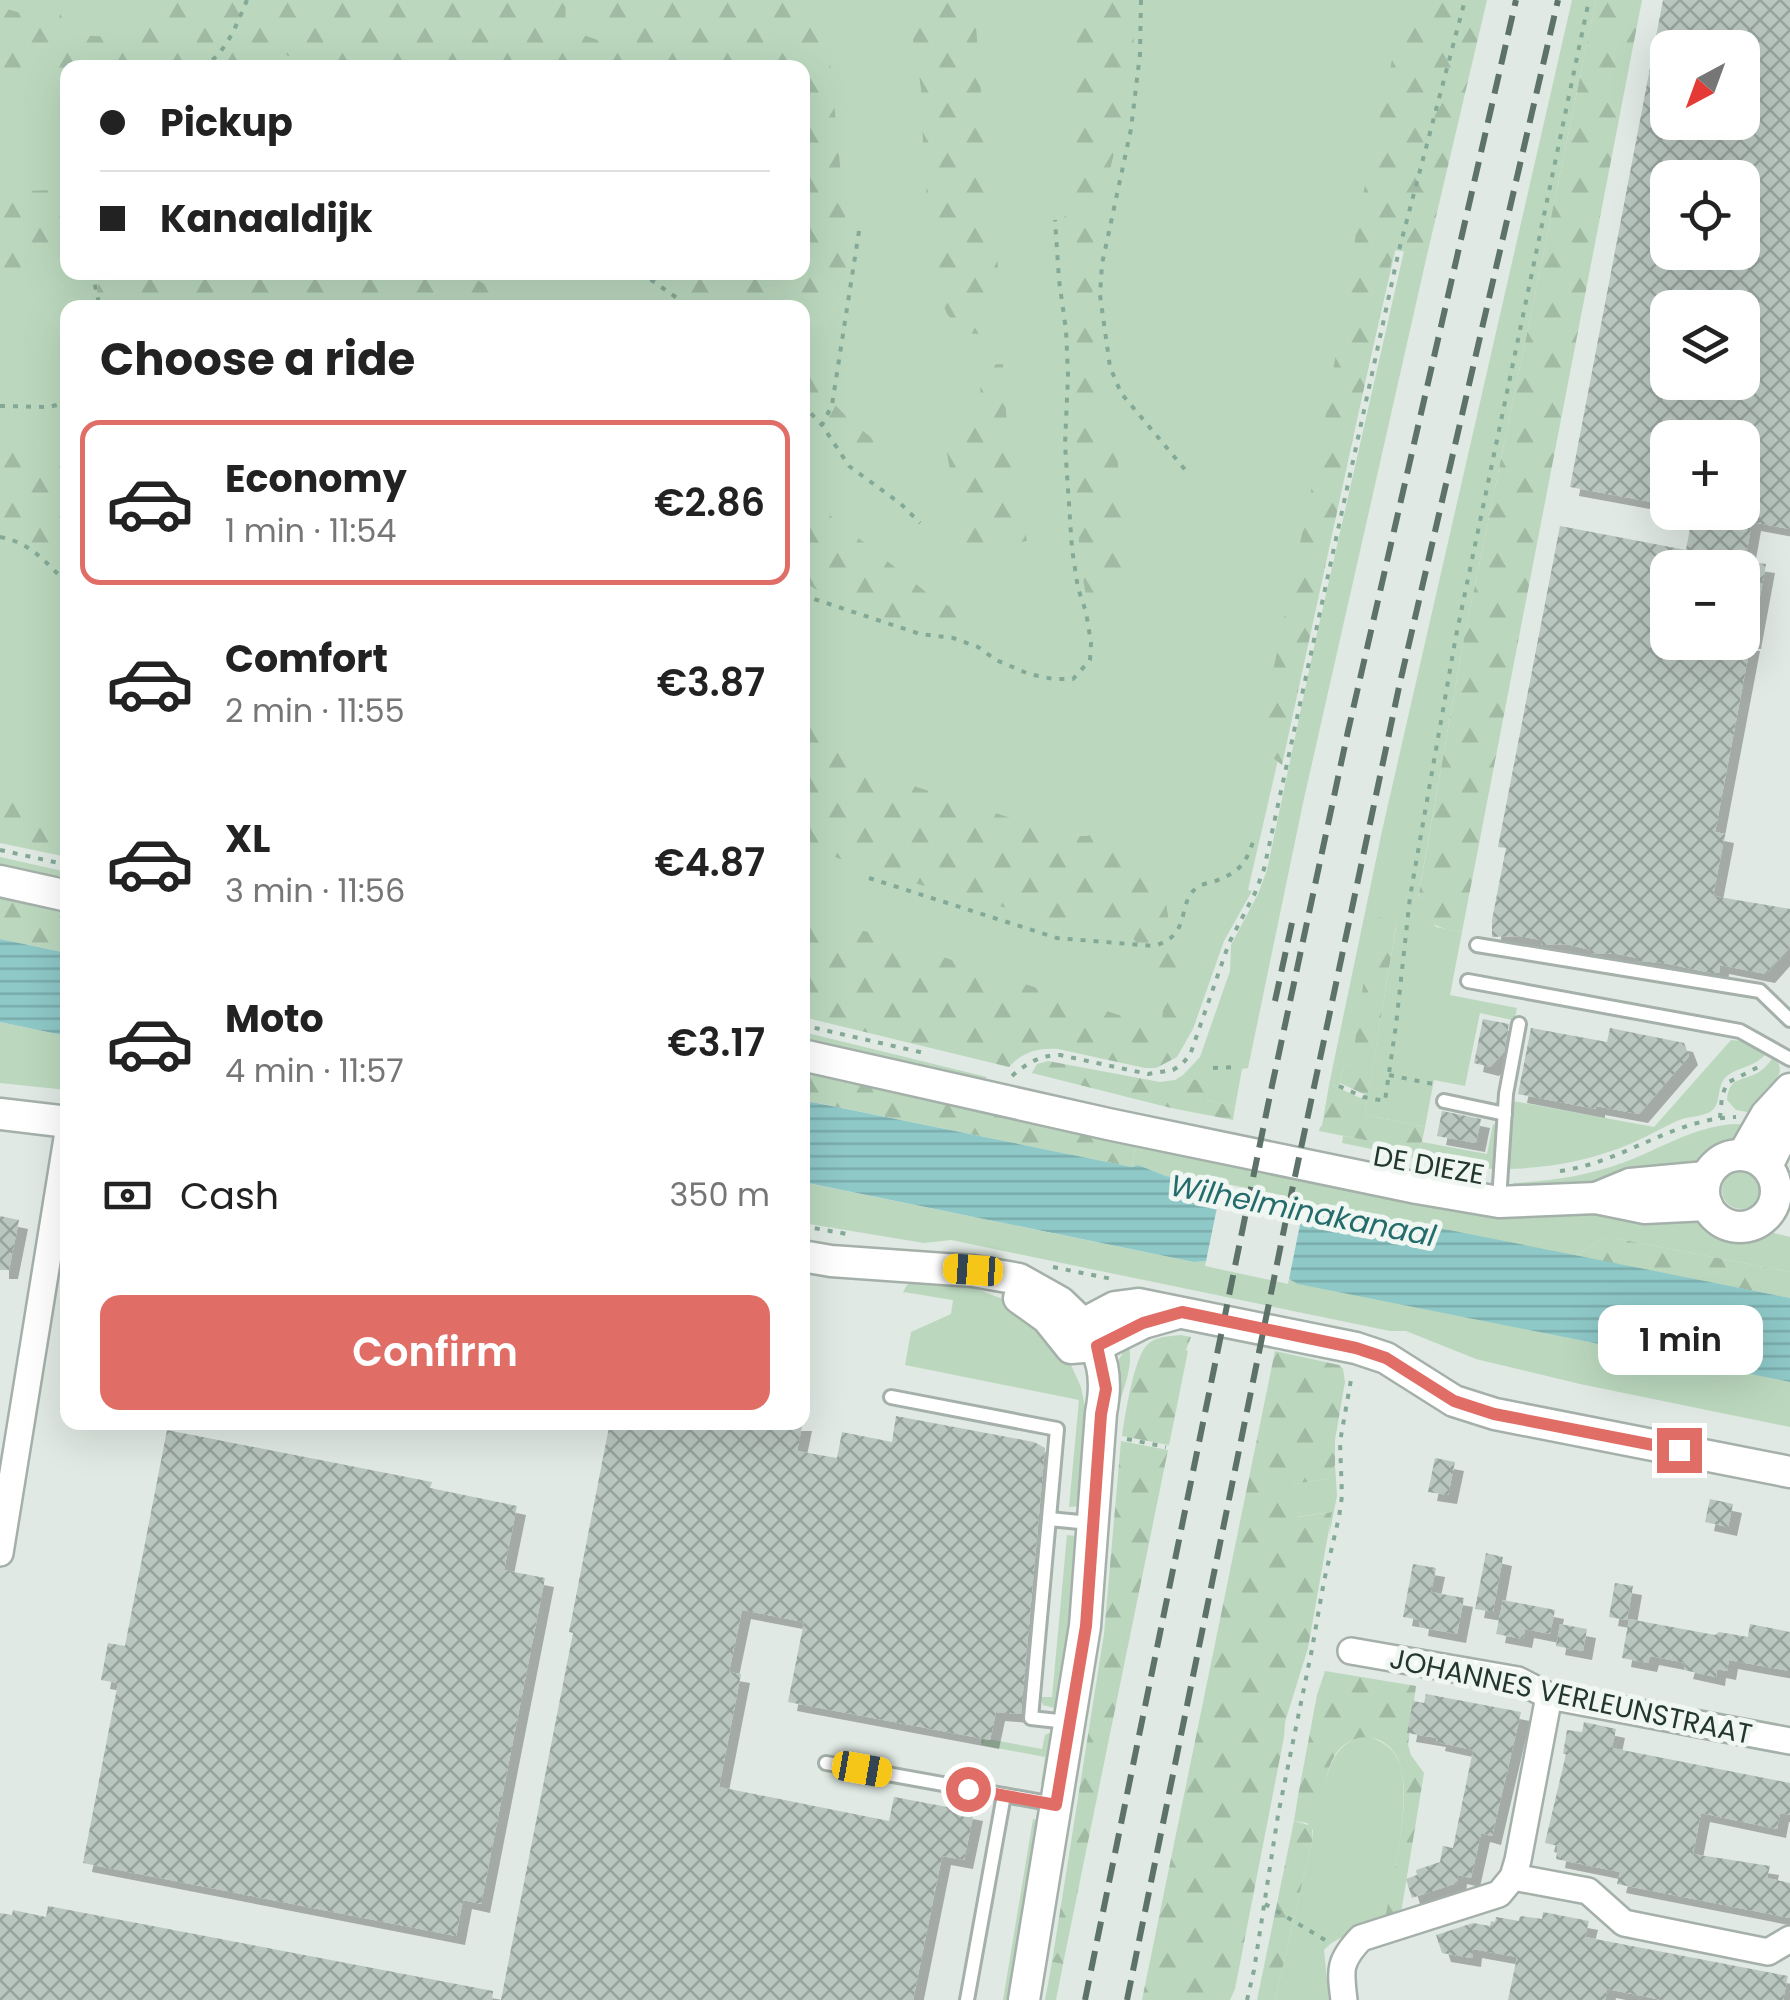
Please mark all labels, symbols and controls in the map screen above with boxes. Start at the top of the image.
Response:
north arrow [1650,30,1760,140]
map controls [1650,30,1760,660]
text: Pickup [160,96,293,149]
button: locate [1650,160,1760,270]
text: Kanaaldijk [160,192,372,245]
button: layers [1650,290,1760,400]
text: Choose a ride [100,328,415,391]
button: + [1650,420,1760,530]
text: Economy [225,452,407,505]
icon: car [105,458,195,548]
text: €2.86 [654,476,765,529]
text: 1 min · 11:54 [225,508,397,553]
button: − [1650,550,1760,660]
text: Comfort [225,632,388,685]
icon: car [105,638,195,728]
text: €3.87 [657,656,765,709]
text: 2 min · 11:55 [225,688,405,733]
text: XL [225,812,270,865]
icon: car [105,818,195,908]
text: €4.87 [654,836,765,889]
text: 3 min · 11:56 [225,868,405,913]
text: Moto [225,992,324,1045]
icon: car [105,998,195,1088]
text: €3.17 [667,1016,765,1069]
text: 4 min · 11:57 [225,1048,404,1093]
street label: DE DIEZE [1370,1137,1488,1194]
water label: Wilhelminakanaal [1167,1164,1440,1257]
icon: cash [100,1168,155,1223]
text: Cash [180,1169,279,1222]
text: 350 m [669,1172,770,1217]
car [942,1253,1004,1287]
button: Confirm [100,1295,770,1410]
callout: 1 min [1596,1305,1762,1375]
text: 1 min [1639,1317,1722,1362]
route end [1657,1428,1702,1473]
street label: JOHANNES VERLEUNSTRAAT [1386,1639,1756,1754]
car [830,1749,894,1789]
route start [946,1767,991,1812]

